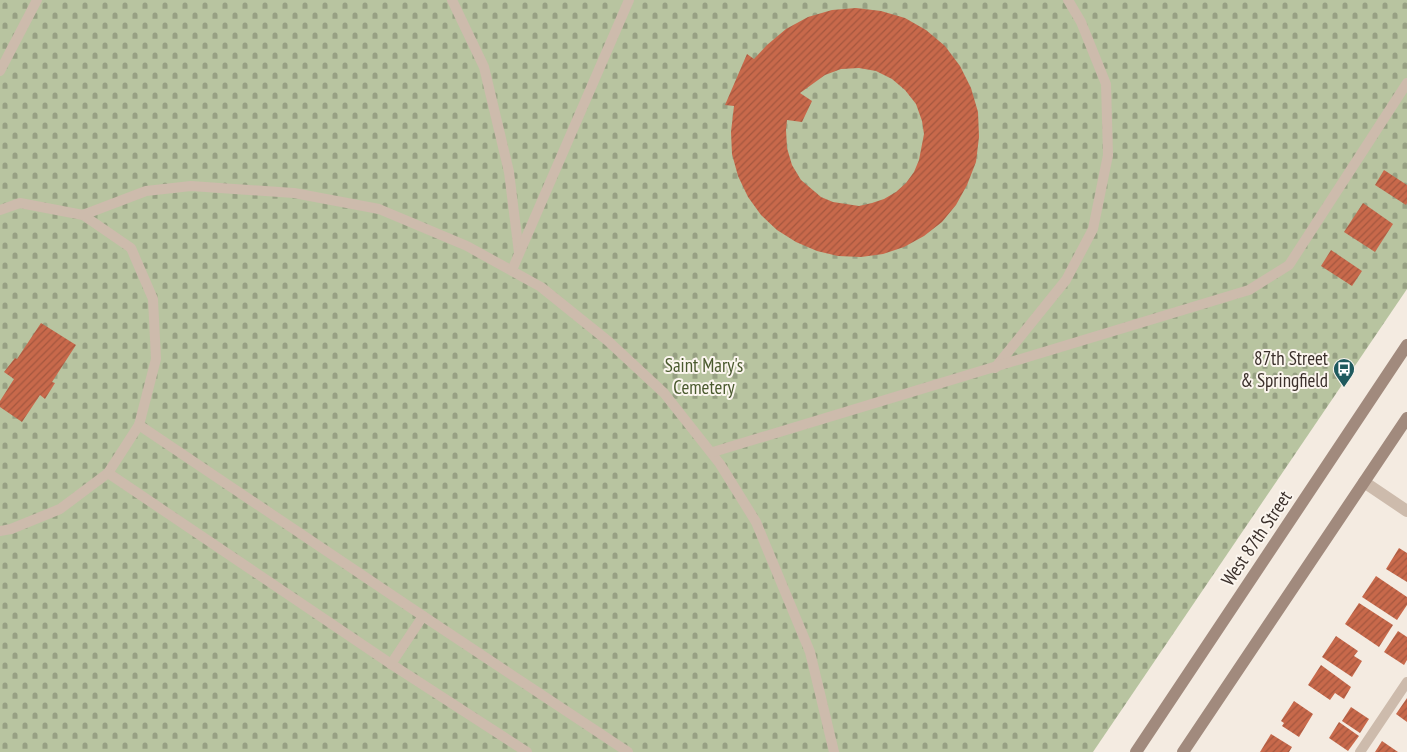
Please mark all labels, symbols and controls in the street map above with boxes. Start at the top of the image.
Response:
place label: 87th Street & Springfield [1240,346,1329,392]
park label: Saint Mary's Cemetery [665,353,743,399]
bus stop icon: 87th Street & Springfield [1332,357,1356,388]
street label: West 87th Street [1215,485,1297,590]

